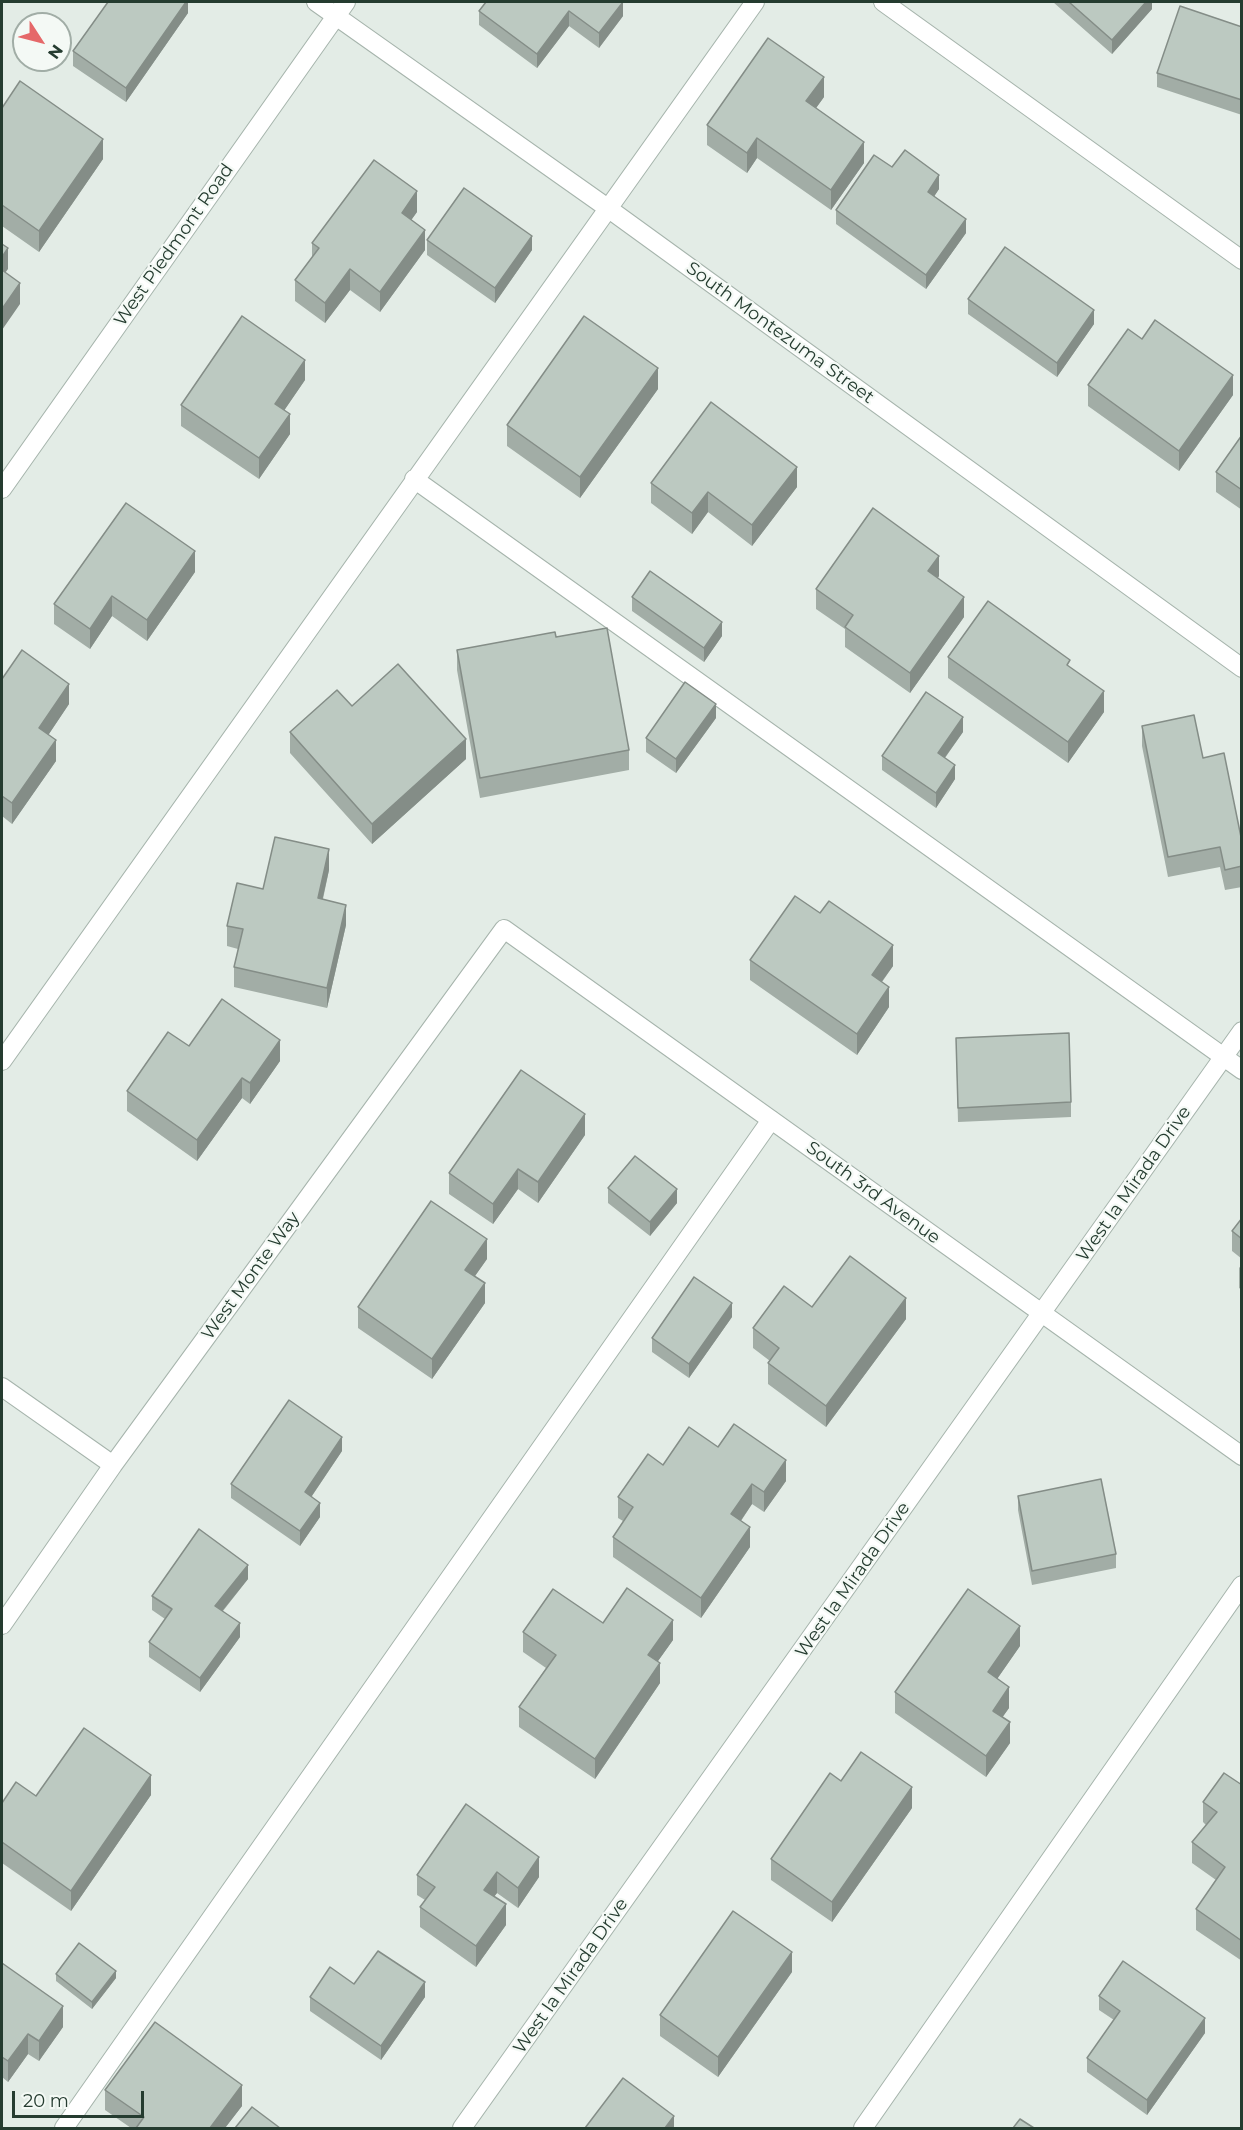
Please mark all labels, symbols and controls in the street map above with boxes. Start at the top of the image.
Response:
north arrow [12,12,72,72]
text: N [44,41,67,63]
street label: West Piedmont Road [110,160,238,330]
street label: South Montezuma Street [682,257,878,409]
street label: West la Mirada Drive [1072,1102,1196,1266]
street label: South 3rd Avenue [802,1137,944,1249]
street label: West Monte Way [197,1208,305,1344]
street label: West la Mirada Drive [791,1498,915,1662]
street label: West la Mirada Drive [509,1894,633,2058]
scale bar [15,2079,147,2117]
text: 20 m [23,2090,69,2112]

